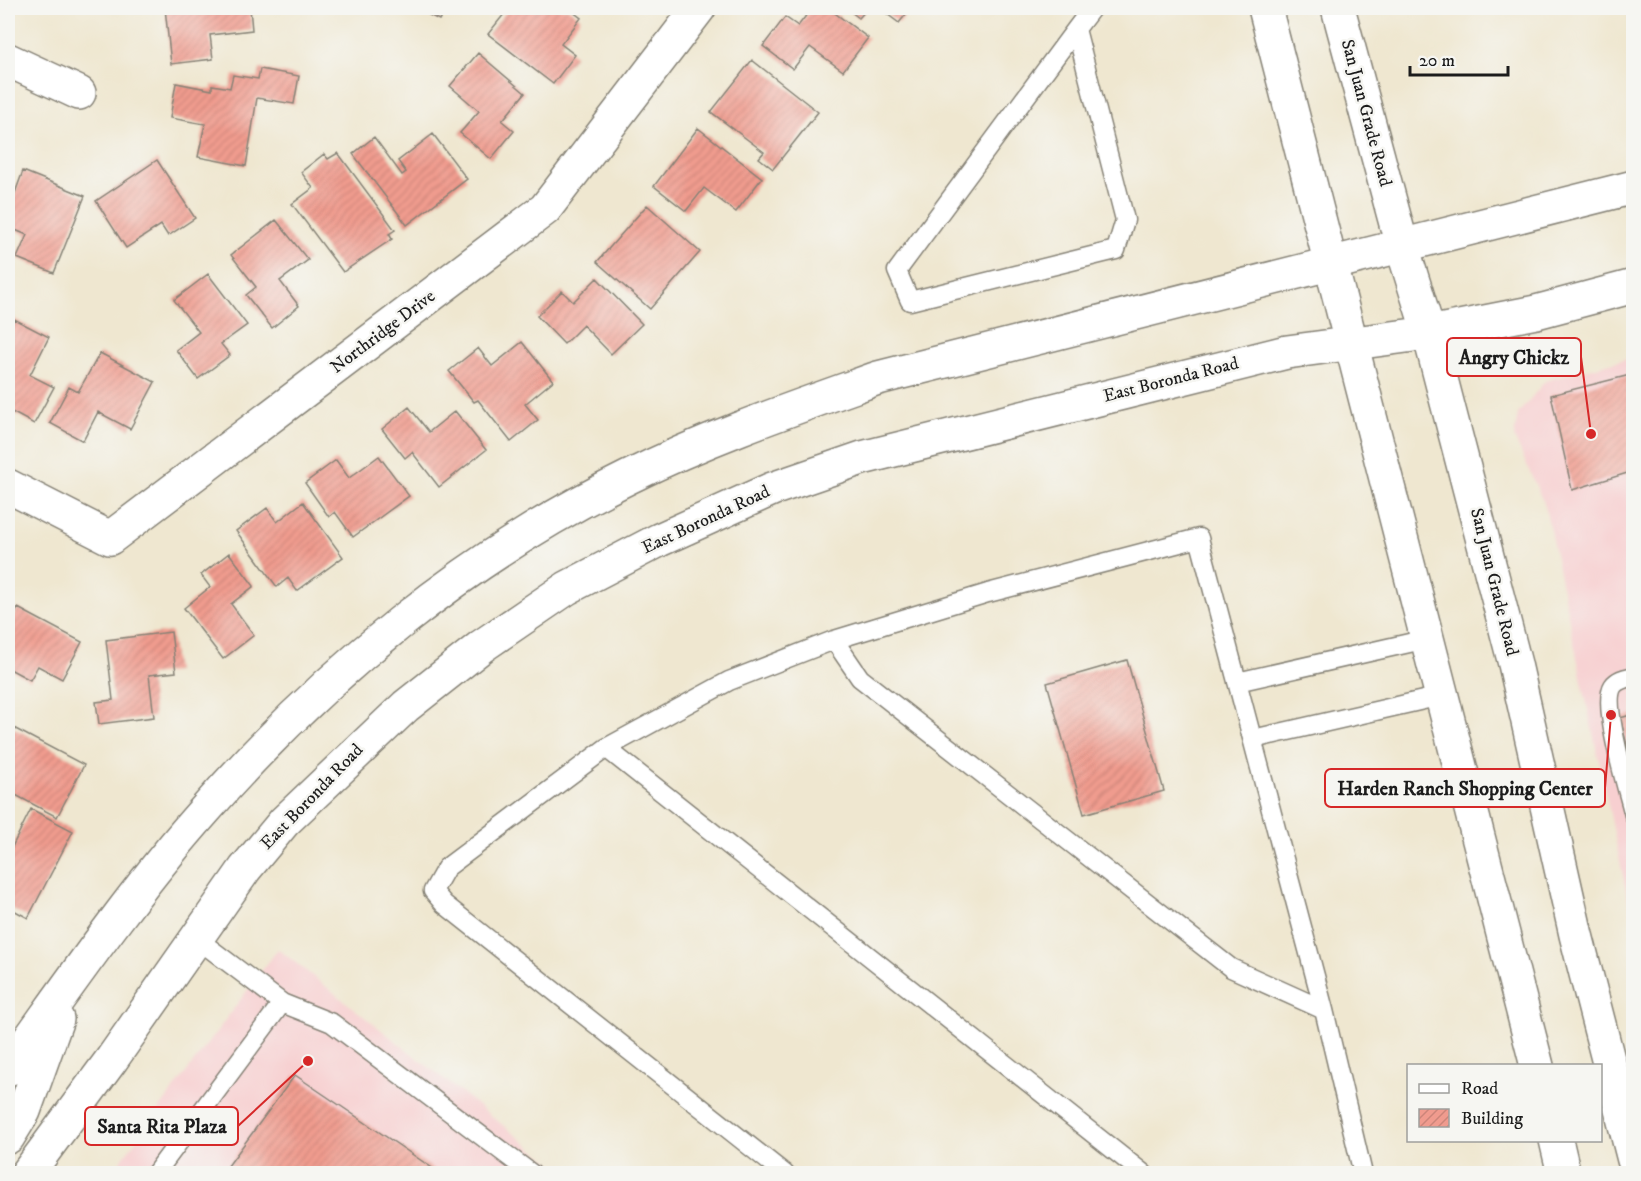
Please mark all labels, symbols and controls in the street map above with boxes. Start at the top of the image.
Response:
street label: San Juan Grade Road [1336,37,1396,189]
scale bar [1410,39,1508,77]
text: 20 m [1419,50,1455,72]
street label: Northridge Drive [326,285,440,379]
callout: Angry Chickz [1447,338,1581,376]
text: Angry Chickz [1458,346,1569,371]
street label: East Boronda Road [1101,353,1241,407]
street label: East Boronda Road [639,481,773,559]
street label: San Juan Grade Road [1465,506,1523,658]
street label: East Boronda Road [256,739,368,855]
callout: Harden Ranch Shopping Center [1325,769,1605,807]
text: Harden Ranch Shopping Center [1337,777,1593,802]
legend [1407,1064,1602,1142]
text: Road [1461,1078,1498,1100]
callout: Santa Rita Plaza [85,1107,238,1145]
text: Building [1461,1108,1523,1130]
text: Santa Rita Plaza [97,1115,227,1140]

